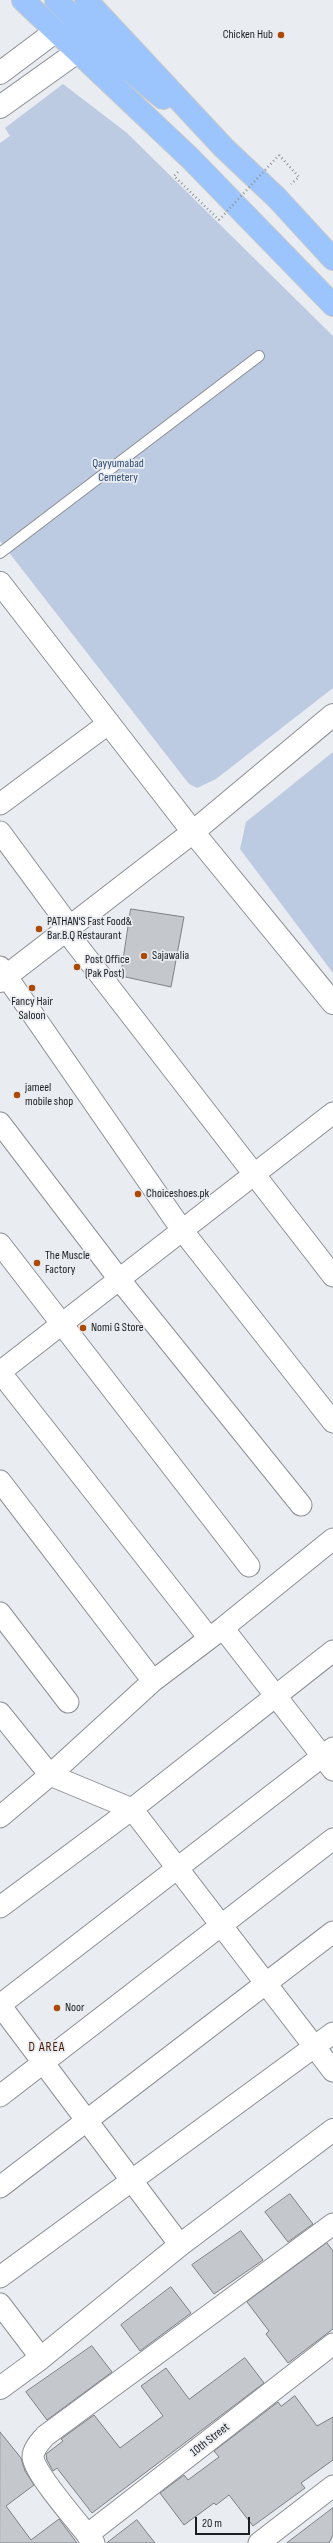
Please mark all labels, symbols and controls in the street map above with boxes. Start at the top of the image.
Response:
place label: Chicken Hub [223,28,273,42]
marker: Chicken Hub [276,30,286,40]
park label: Qayyumabad Cemetery [92,457,144,485]
place label: PATHAN'S Fast Food& Bar.B.Q Restaurant [47,915,132,943]
marker: PATHAN'S Fast Food& Bar.B.Q Restaurant [34,924,44,934]
place label: Sajawalia [152,949,189,963]
marker: Sajawalia [139,951,149,961]
place label: Post Office (Pak Post) [85,953,130,981]
marker: Post Office (Pak Post) [72,962,82,972]
marker: Fancy Hair Saloon [27,983,37,993]
place label: Fancy Hair Saloon [11,995,53,1023]
place label: jameel mobile shop [25,1081,73,1109]
marker: jameel mobile shop [12,1090,22,1100]
place label: Choiceshoes.pk [146,1187,209,1201]
marker: Choiceshoes.pk [133,1189,143,1199]
place label: The Muscle Factory [45,1249,90,1277]
marker: The Muscle Factory [32,1258,42,1268]
place label: Nomi G Store [91,1321,144,1335]
marker: Nomi G Store [78,1323,88,1333]
place label: Noor [65,2001,85,2015]
marker: Noor [52,2003,62,2013]
district label: D AREA [29,2040,65,2056]
street label: 10th Street [188,2420,232,2460]
scale bar [197,2509,252,2535]
text: 20 m [202,2516,222,2531]

